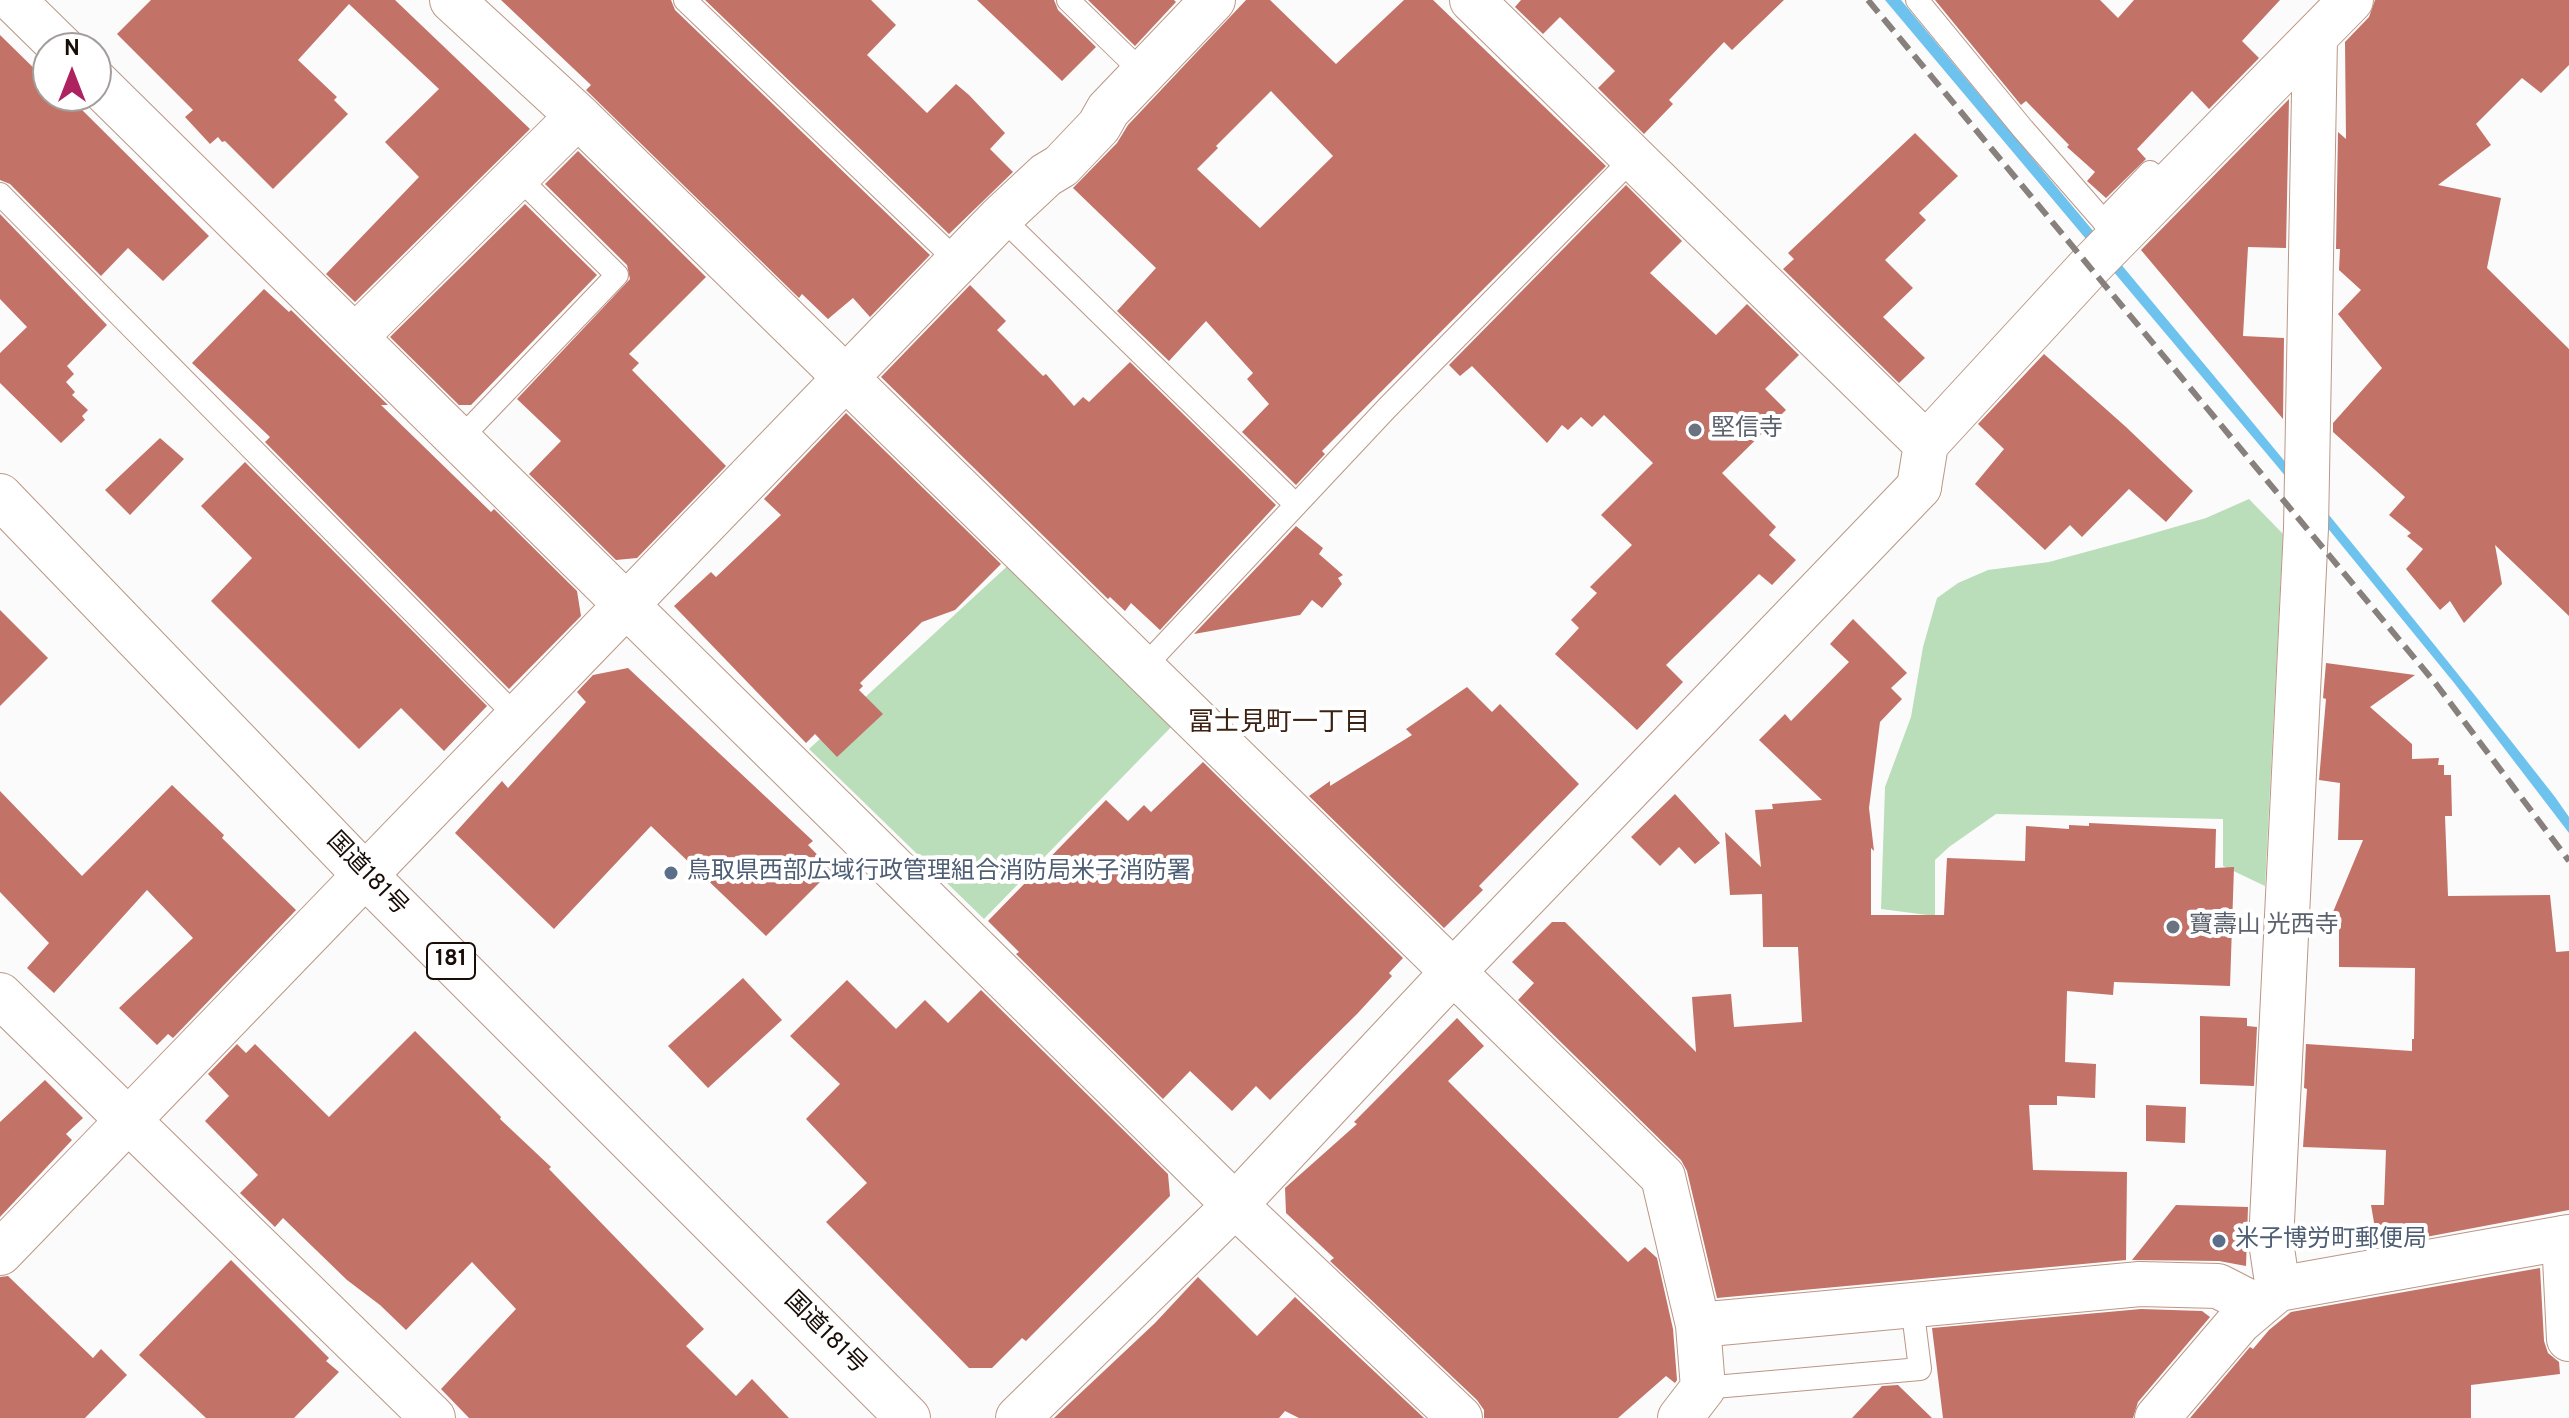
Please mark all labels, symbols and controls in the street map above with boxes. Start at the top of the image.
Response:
north arrow [32,32,112,112]
text: N [64,36,80,63]
place label: 堅信寺 [1711,416,1783,444]
marker: 堅信寺 [1686,421,1704,439]
district label: 冨士見町一丁目 [1188,709,1370,741]
street label: 国道181号 [319,827,413,923]
place label: 鳥取県西部広域行政管理組合消防局米子消防署 [687,859,1191,887]
marker: 鳥取県西部広域行政管理組合消防局米子消防署 [662,864,680,882]
place label: 寶壽山 光西寺 [2189,913,2339,941]
marker: 寶壽山 光西寺 [2164,918,2182,936]
road number: 181 [427,943,475,979]
place label: 米子博労町郵便局 [2235,1227,2427,1255]
marker: 米子博労町郵便局 [2210,1232,2228,1250]
street label: 国道181号 [777,1287,871,1381]

